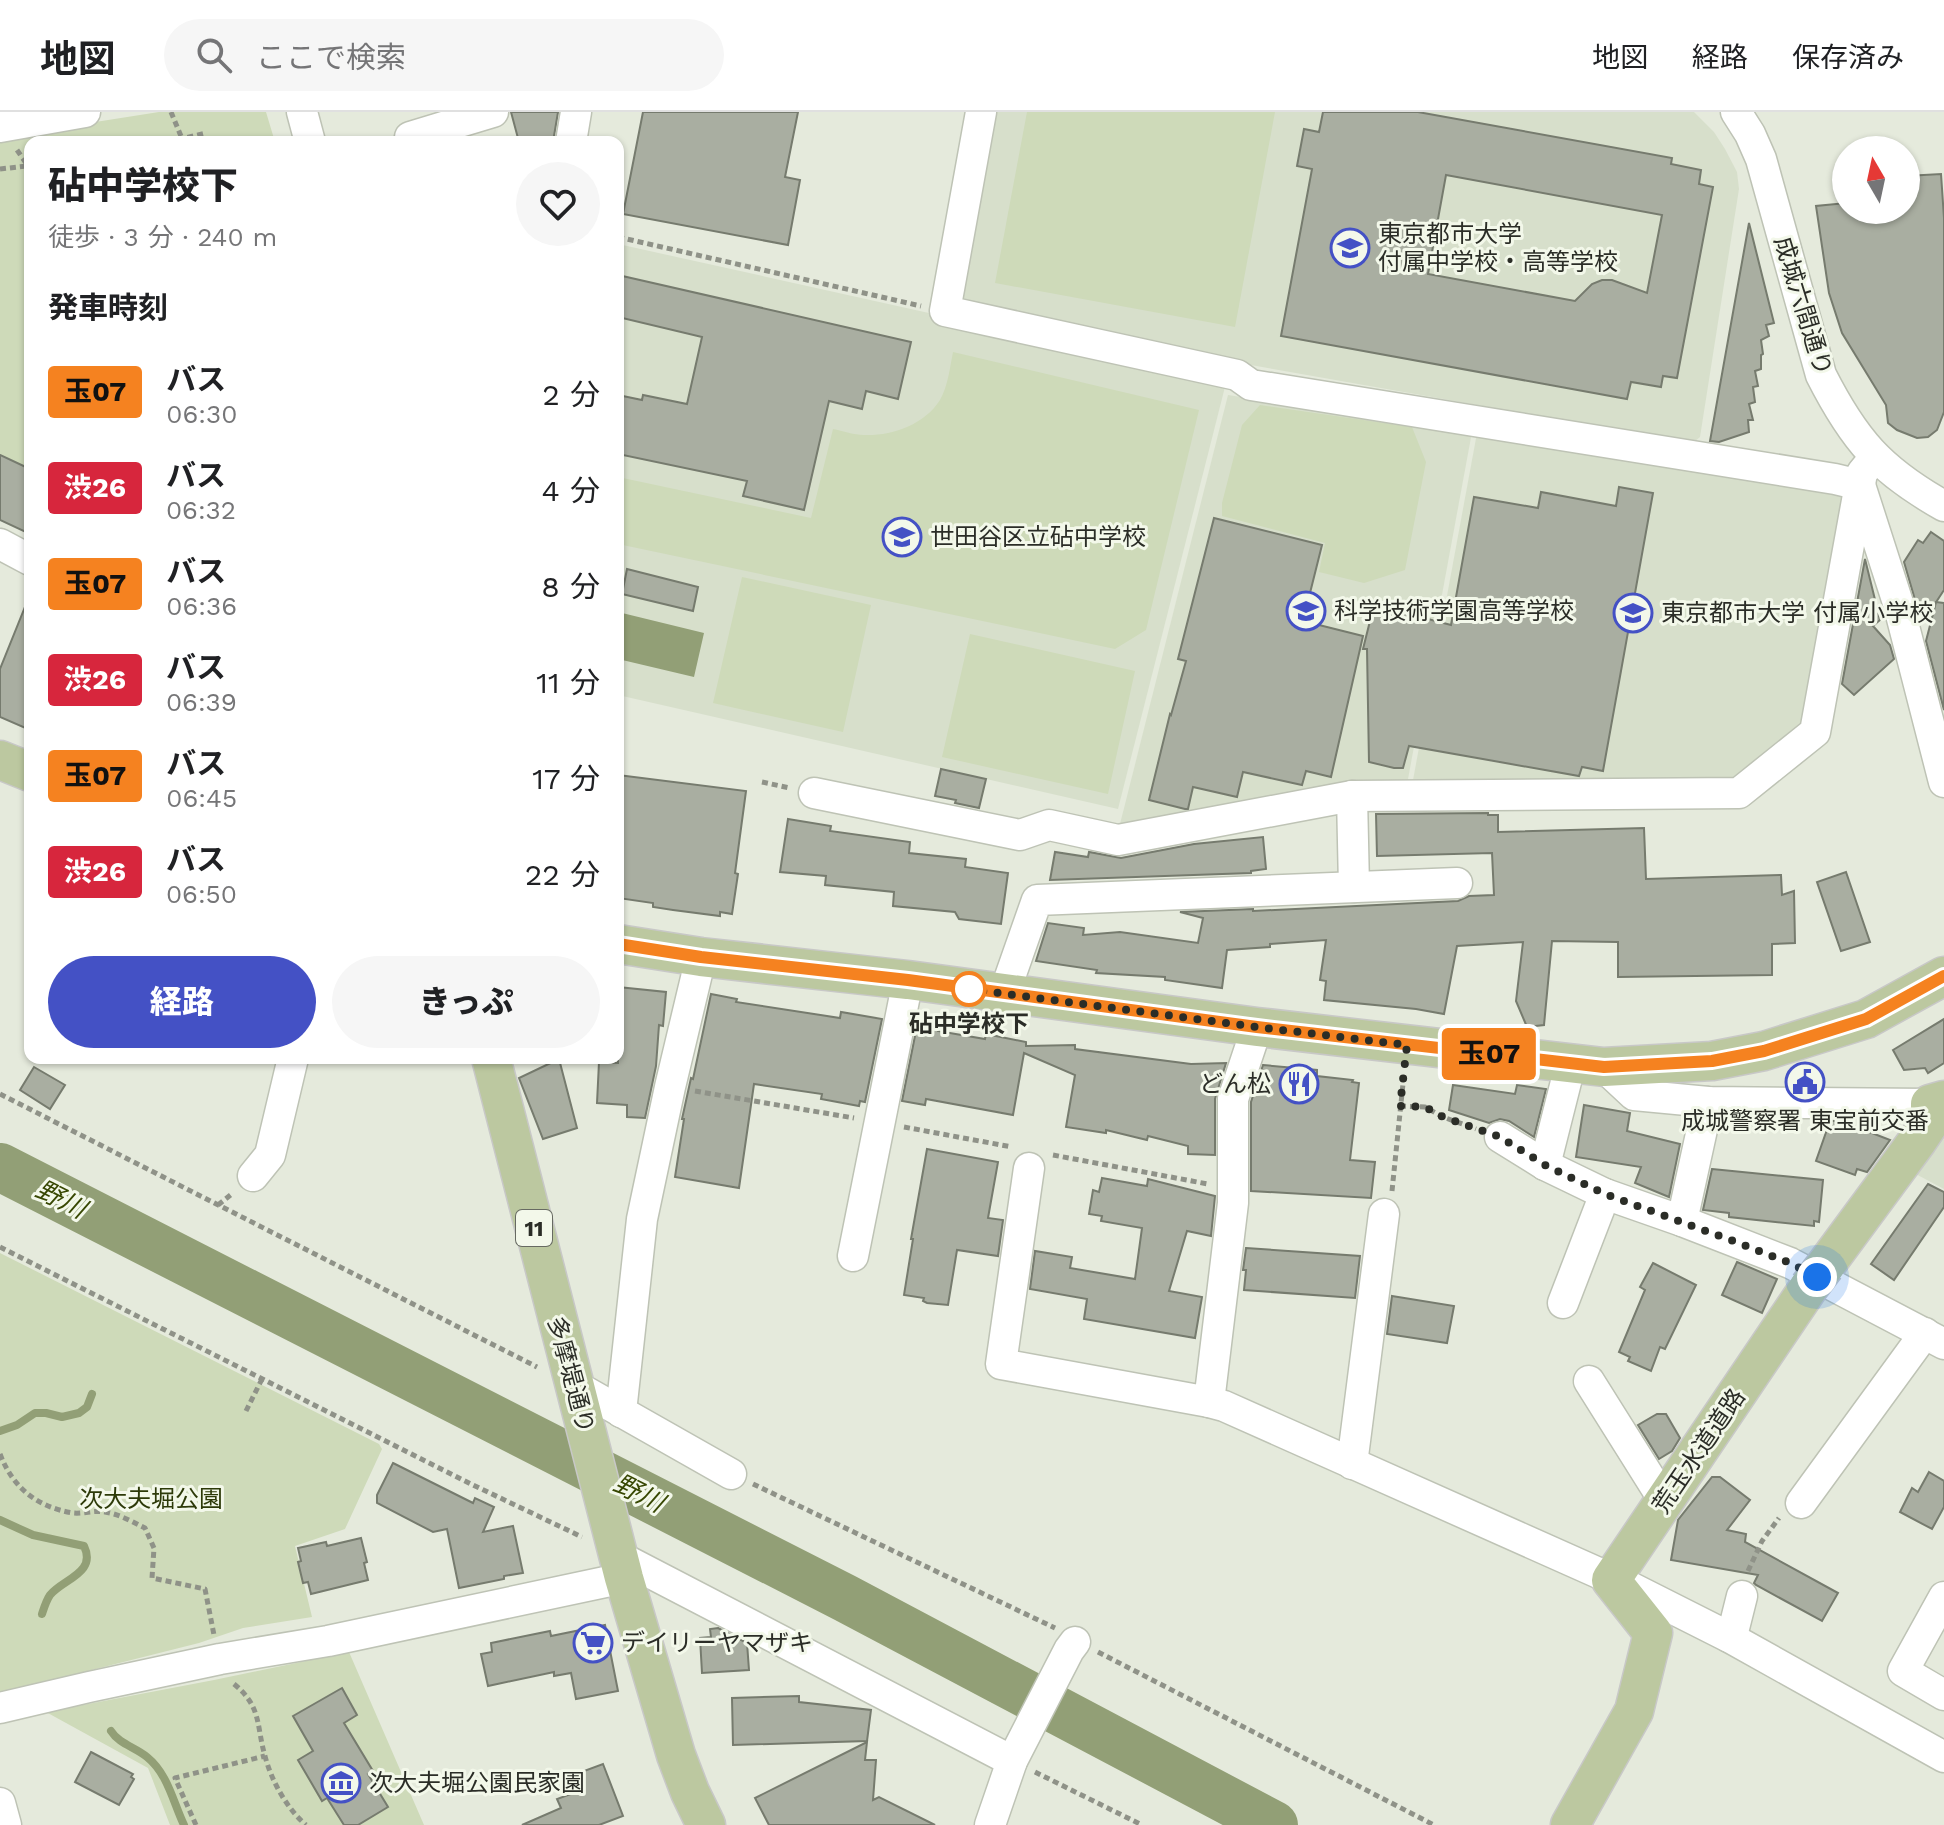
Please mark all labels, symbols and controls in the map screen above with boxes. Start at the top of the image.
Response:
search box [164,19,724,91]
icon: search [192,33,236,77]
text: 地図 [40,37,116,81]
text: ここで検索 [256,40,406,75]
text: 地図 [1592,41,1648,74]
text: 経路 [1692,41,1748,74]
text: 保存済み [1792,41,1904,74]
north arrow [1832,136,1920,224]
map controls [1832,136,1920,224]
button: heart [516,162,600,246]
text: 砧中学校下 [48,164,238,208]
place label: 東京都市大学 付属中学校・高等学校 [1378,220,1618,276]
text: 徒歩 · 3 分 · 240 m [48,222,277,252]
school or university icon: 東京都市大学 付属中学校・高等学校 [1329,227,1371,269]
street label: 成城六間通り [1769,233,1837,379]
text: 発車時刻 [48,290,168,325]
text: バス [166,362,226,397]
text: 玉07 [64,375,126,408]
text: 2 分 [542,377,600,412]
text: 06:30 [166,399,237,429]
text: バス [166,458,226,493]
text: 渋26 [64,471,126,504]
text: 4 分 [541,473,600,508]
text: 06:32 [166,495,236,525]
school or university icon: 世田谷区立砧中学校 [881,516,923,558]
place label: 世田谷区立砧中学校 [930,523,1146,551]
text: バス [166,554,226,589]
text: 玉07 [64,567,126,600]
text: 8 分 [541,569,600,604]
school or university icon: 科学技術学園高等学校 [1285,590,1327,632]
text: 06:36 [166,591,237,621]
school or university icon: 東京都市大学 付属小学校 [1612,592,1654,634]
place label: 科学技術学園高等学校 [1334,597,1574,625]
place label: 東京都市大学 付属小学校 [1661,599,1933,627]
text: バス [166,650,226,685]
text: 渋26 [64,663,126,696]
text: 11 分 [536,665,600,700]
text: 06:39 [166,687,237,717]
text: バス [166,746,226,781]
text: 玉07 [64,759,126,792]
text: 17 分 [532,761,600,796]
text: 06:45 [166,783,237,813]
text: バス [166,842,226,877]
text: 渋26 [64,855,126,888]
text: 22 分 [525,857,600,892]
text: 06:50 [166,879,237,909]
button: 経路 [48,956,316,1048]
button: きっぷ [332,956,600,1048]
marker: 砧中学校下 [952,972,986,1006]
place label: 砧中学校下 [909,1010,1029,1038]
line badge: 玉07 [1443,1028,1535,1080]
text: 玉07 [1458,1037,1520,1070]
public building icon: 成城警察署 東宝前交番 [1784,1061,1826,1103]
restaurant icon: どん松 [1278,1063,1320,1105]
place label: どん松 [1199,1070,1271,1098]
place label: 成城警察署 東宝前交番 [1681,1107,1929,1135]
water label: 野川 [31,1174,94,1226]
road number: 11 [516,1210,552,1246]
your location [1797,1257,1837,1297]
street label: 多摩堤通り [542,1313,600,1437]
street label: 荒玉水道道路 [1647,1383,1751,1519]
water label: 野川 [609,1468,672,1520]
park label: 次大夫堀公園 [79,1485,223,1513]
supermarket icon: デイリーヤマザキ [572,1622,614,1664]
place label: デイリーヤマザキ [621,1629,813,1657]
museum icon: 次大夫堀公園民家園 [320,1762,362,1804]
place label: 次大夫堀公園民家園 [369,1769,585,1797]

